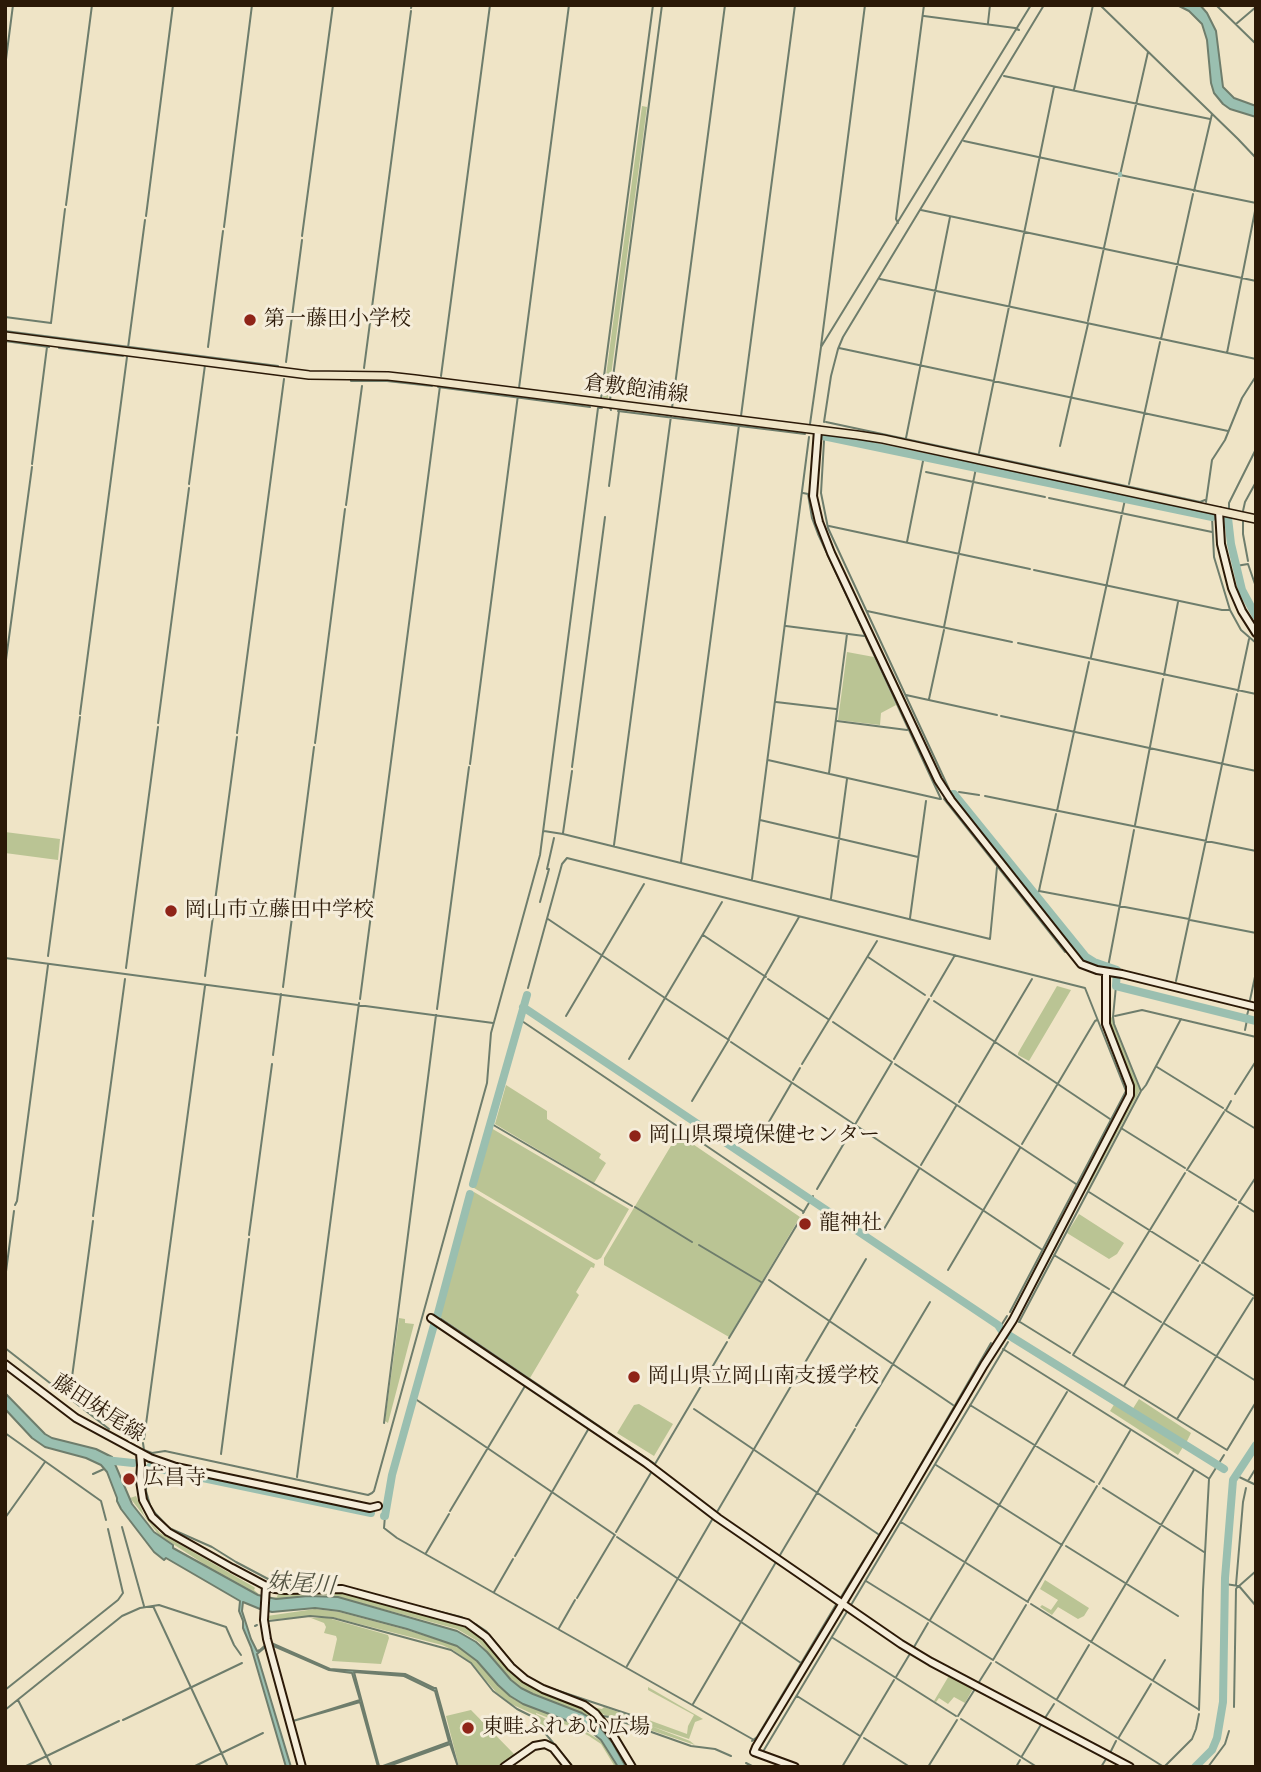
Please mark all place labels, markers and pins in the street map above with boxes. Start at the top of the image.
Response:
place label: 第一藤田小学校 [264,307,411,333]
marker: 第一藤田小学校 [242,312,258,328]
place label: 岡山市立藤田中学校 [185,898,374,924]
marker: 岡山市立藤田中学校 [163,903,179,919]
place label: 岡山県環境保健センター [649,1123,880,1149]
marker: 岡山県環境保健センター [627,1128,643,1144]
place label: 龍神社 [819,1211,882,1237]
marker: 龍神社 [797,1216,813,1232]
place label: 岡山県立岡山南支援学校 [648,1364,879,1390]
marker: 岡山県立岡山南支援学校 [626,1369,642,1385]
place label: 広昌寺 [143,1466,206,1492]
marker: 広昌寺 [121,1471,137,1487]
place label: 東畦ふれあい広場 [482,1715,650,1741]
marker: 東畦ふれあい広場 [460,1720,476,1736]

